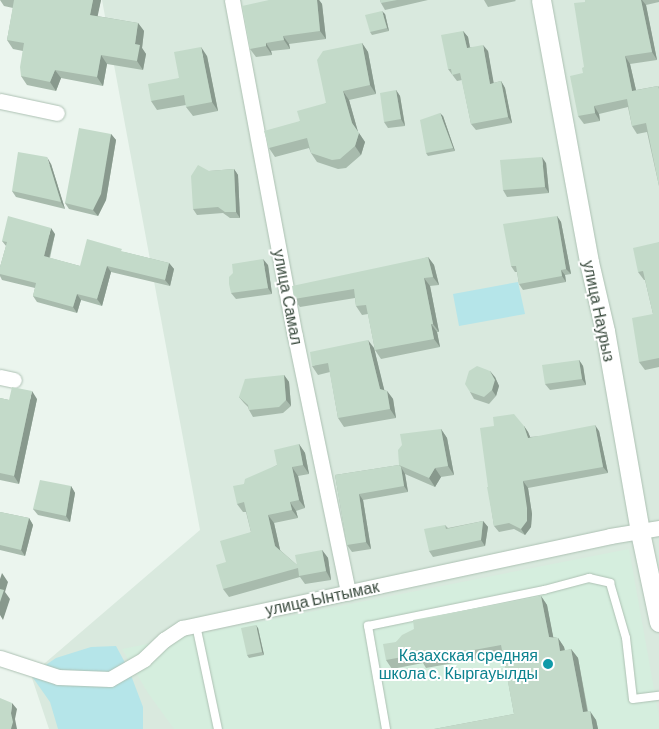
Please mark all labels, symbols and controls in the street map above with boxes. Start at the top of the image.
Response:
street label: улица Самал [269,248,307,346]
street label: улица Наурыз [579,259,619,363]
street label: улица Ынтымак [263,577,381,619]
place label: Казахская средняя школа с. Кыргауылды [379,645,538,683]
marker: Казахская средняя школа с. Кыргауылды [542,658,554,670]

